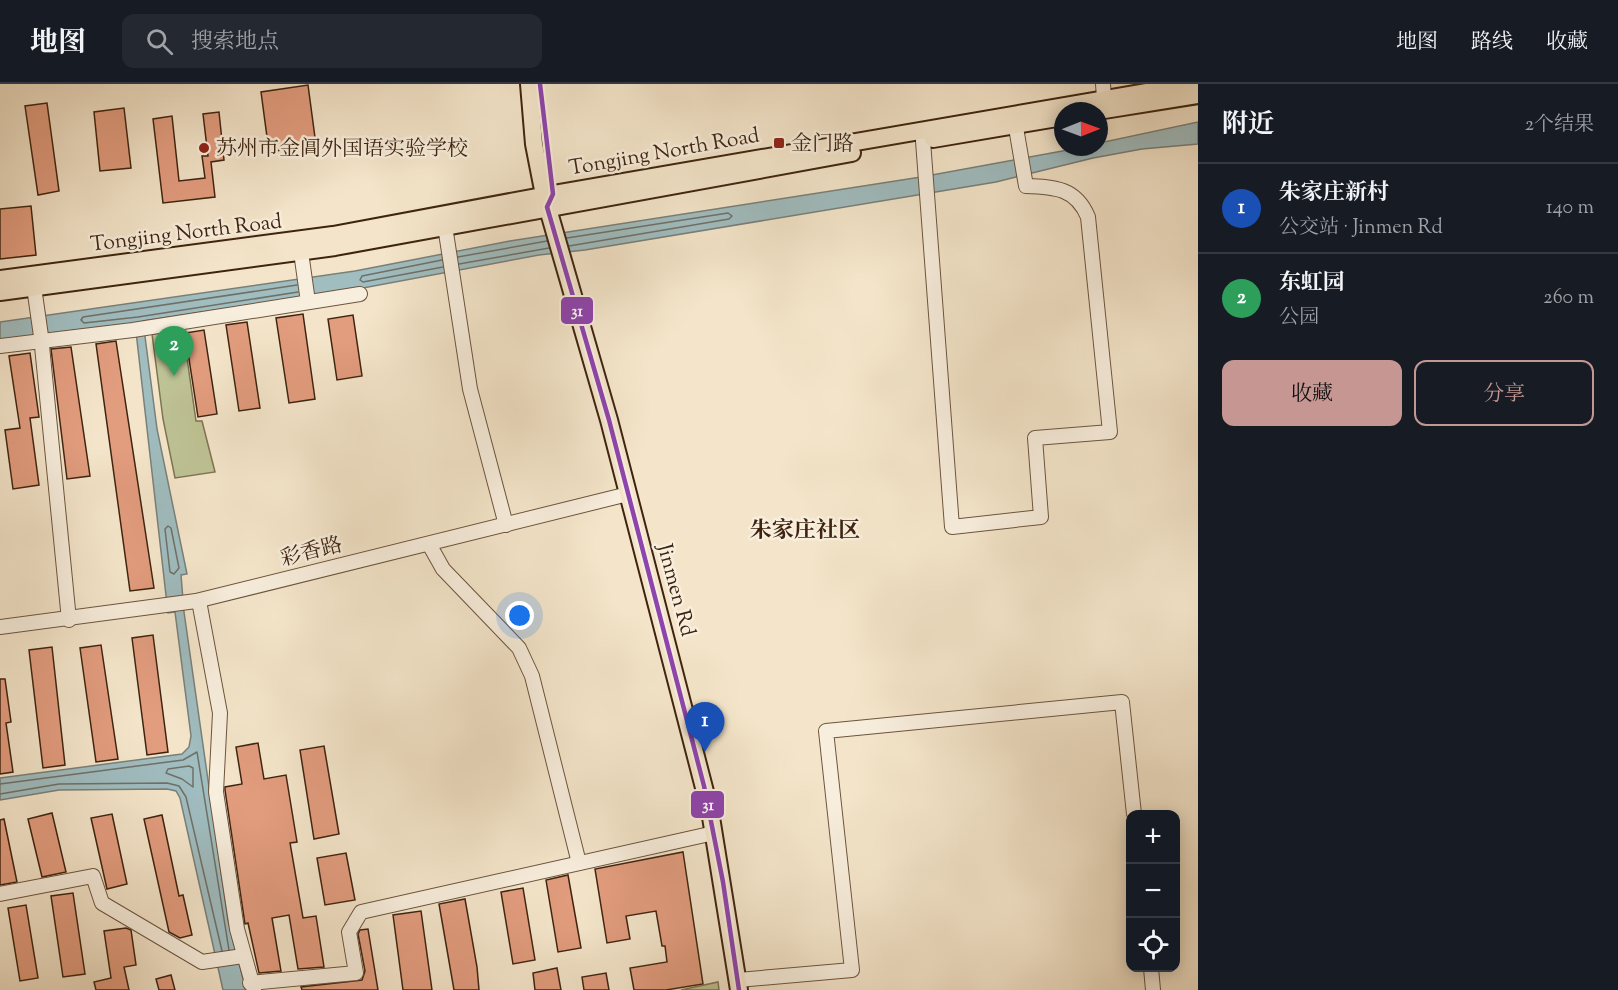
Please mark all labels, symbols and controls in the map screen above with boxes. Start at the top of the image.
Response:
search box [122,14,542,68]
text: 地图 [30,24,86,64]
icon: search [143,25,176,58]
text: 搜索地点 [191,27,279,59]
text: 地图 [1396,28,1438,58]
text: 路线 [1471,28,1513,58]
text: 收藏 [1546,28,1588,58]
north arrow [1054,102,1108,156]
text: 附近 [1222,107,1274,144]
text: 2个结果 [1525,111,1594,140]
street label: Tongjing North Road [567,121,762,184]
place label: 金门路 [791,130,854,160]
place label: 苏州市金阊外国语实验学校 [216,135,468,165]
marker: 金门路 [772,136,786,150]
marker: 苏州市金阊外国语实验学校 [197,141,211,155]
text: 朱家庄新村 [1279,178,1389,210]
text: 1 [1238,194,1245,223]
text: 140 m [1546,194,1594,223]
street label: Tongjing North Road [89,207,284,261]
text: 公交站 · Jinmen Rd [1279,214,1443,243]
text: 东虹园 [1279,268,1345,300]
text: 2 [1237,284,1246,313]
text: 260 m [1543,284,1594,313]
line badge: 31 [560,296,594,325]
text: 31 [571,301,584,324]
text: 公园 [1279,304,1319,333]
pin: 2 [154,326,194,376]
button: 收藏 [1222,360,1402,426]
button: 分享 [1414,360,1594,426]
district label: 朱家庄社区 [750,516,860,548]
street label: 彩香路 [277,531,346,575]
street label: Jinmen Rd [648,540,702,640]
your location [505,601,534,630]
pin: 1 [686,702,724,752]
line badge: 31 [690,790,725,819]
text: 31 [702,795,715,818]
map controls [1126,810,1180,972]
button: + [1126,810,1180,864]
button: − [1126,864,1180,918]
button: locate [1126,918,1180,972]

